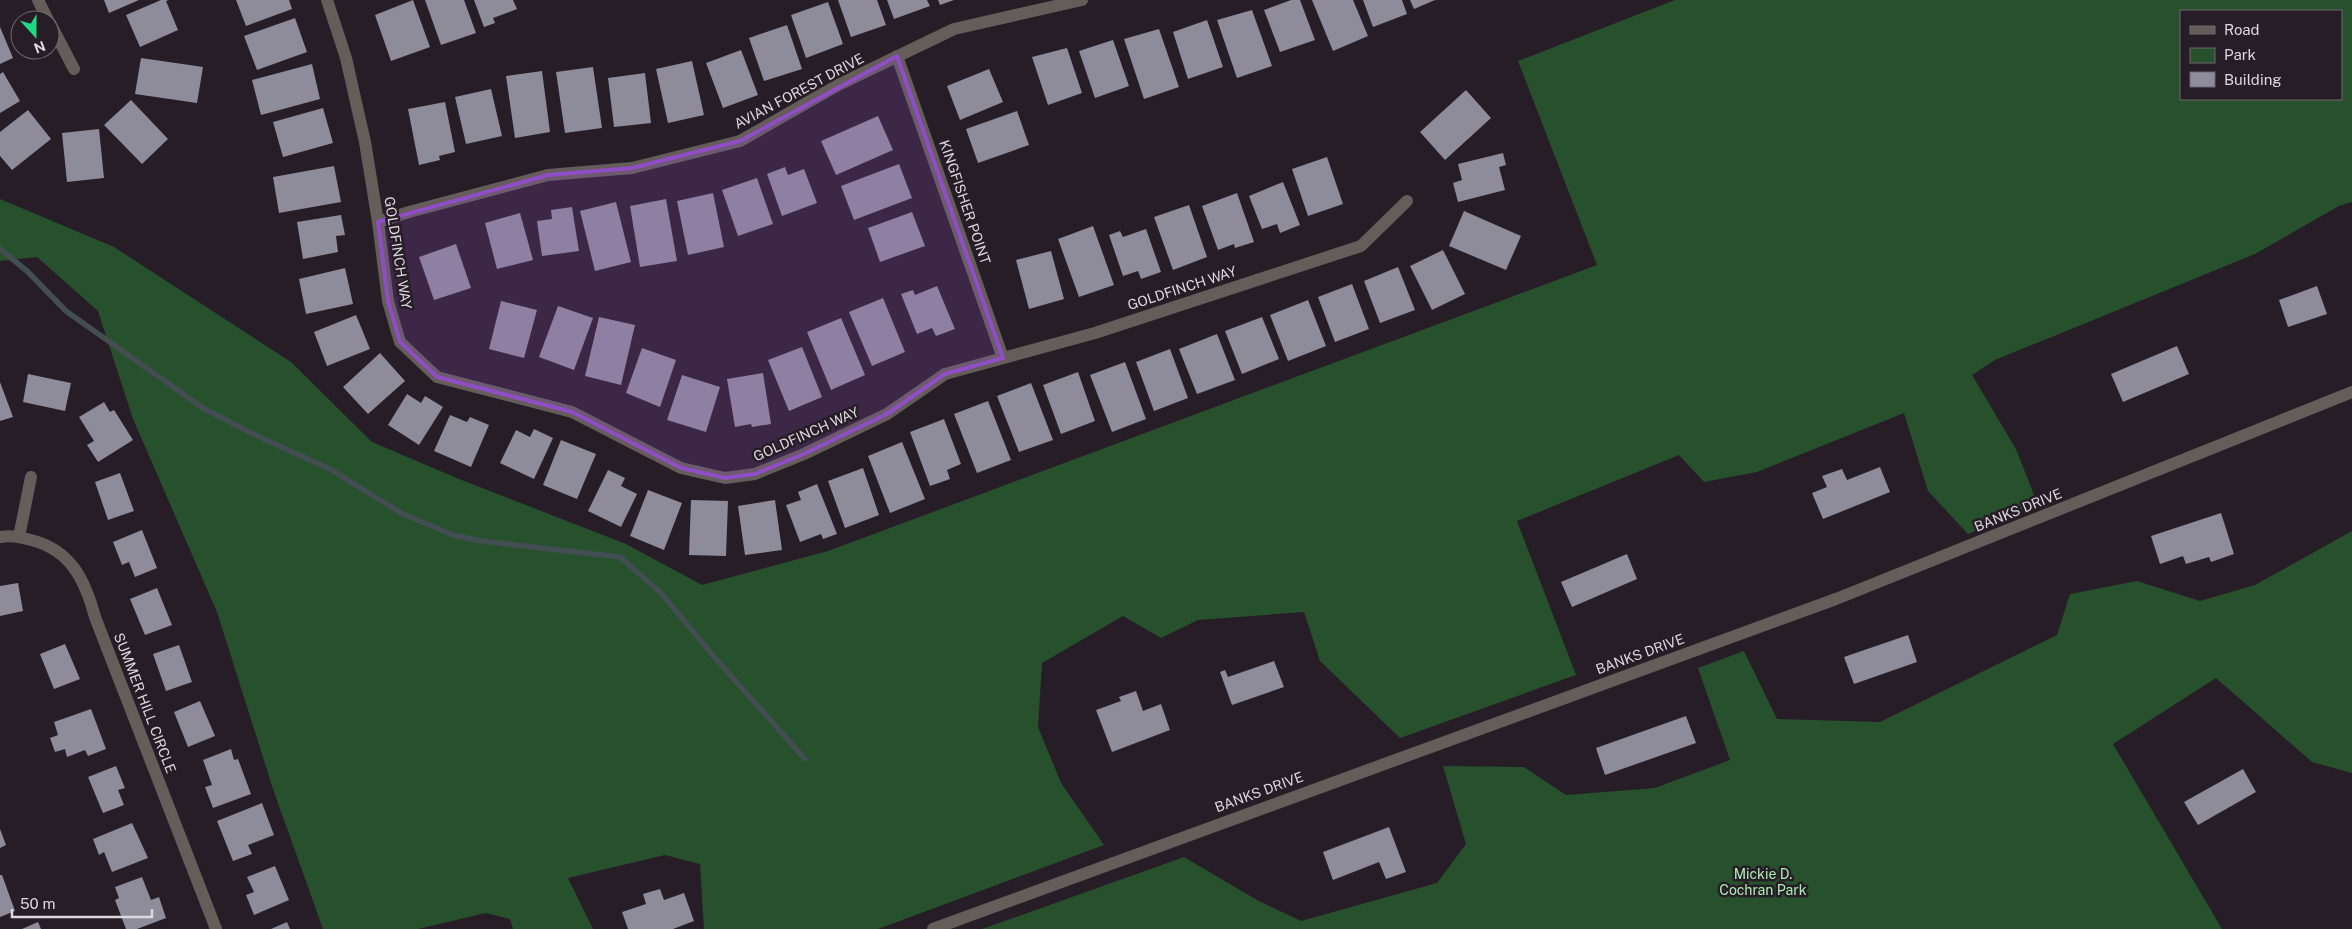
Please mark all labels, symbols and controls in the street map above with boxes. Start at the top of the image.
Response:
north arrow [10,10,60,60]
legend [2180,10,2342,100]
text: Road [2224,21,2260,38]
text: N [32,38,48,57]
text: Park [2224,46,2256,63]
street label: AVIAN FOREST DRIVE [731,50,867,132]
text: Building [2224,71,2282,88]
street label: KINGFISHER POINT [936,138,994,266]
street label: GOLDFINCH WAY [381,196,415,311]
street label: GOLDFINCH WAY [1125,263,1239,313]
street label: GOLDFINCH WAY [751,403,862,464]
street label: BANKS DRIVE [1972,485,2064,535]
street label: SUMMER HILL CIRCLE [111,630,179,776]
street label: BANKS DRIVE [1594,631,1686,677]
street label: BANKS DRIVE [1213,769,1305,815]
park label: Mickie D. Cochran Park [1719,866,1807,898]
scale bar [12,886,152,918]
text: 50 m [20,895,55,912]

